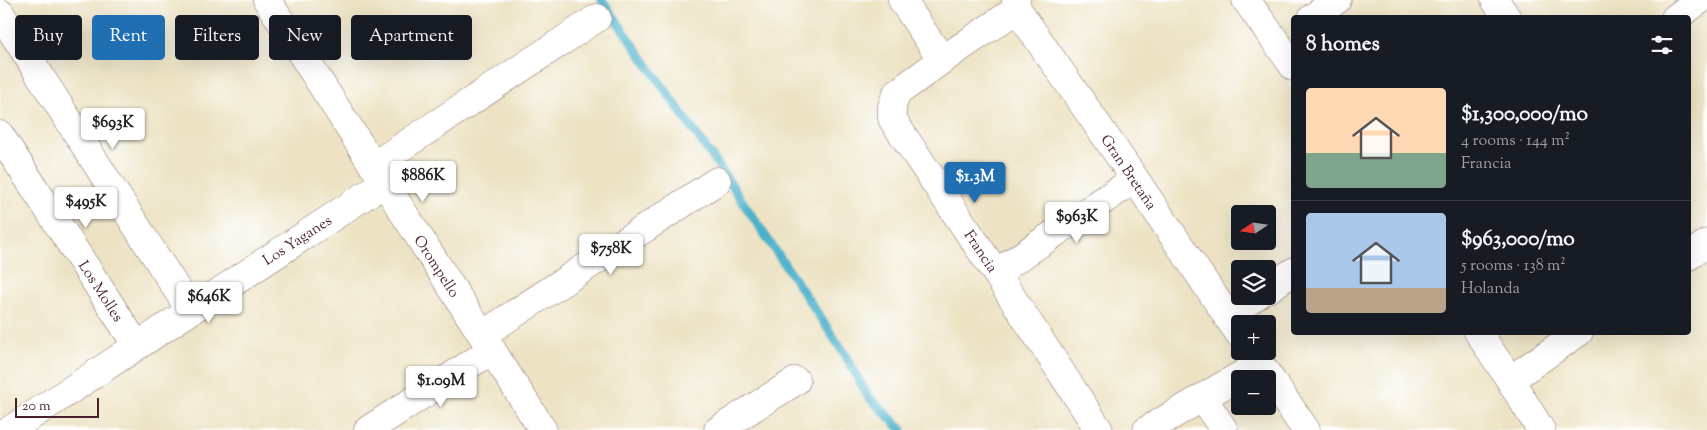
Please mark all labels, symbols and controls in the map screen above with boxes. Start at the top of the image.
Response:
chip: Buy [15,15,82,60]
chip: Rent [92,15,165,60]
chip: Filters [175,15,259,60]
chip: New [269,15,341,60]
chip: Apartment [351,15,472,60]
text: 8 homes [1306,30,1380,60]
icon: filters [1648,31,1676,59]
text: $1,300,000/mo [1461,100,1588,130]
pin: $693K [78,108,148,150]
icon: home [1346,108,1406,168]
text: $693K [92,112,134,135]
text: 4 rooms · 144 m² [1461,130,1570,153]
street label: Gran Bretaña [1095,131,1161,215]
text: Francia [1461,153,1511,176]
pin: $886K [388,160,458,203]
pin: $1.3M [940,162,1010,204]
text: $886K [401,165,445,188]
text: $1.3M [955,166,995,189]
pin: $495K [51,186,121,229]
text: $495K [65,191,107,214]
pin: $963K [1042,202,1112,244]
north arrow [1231,205,1276,250]
map controls [1231,205,1276,415]
text: $963K [1056,206,1098,229]
street label: Los Yaganes [259,211,337,271]
text: $963,000/mo [1461,225,1575,255]
street label: Francia [958,226,1002,277]
street label: Orompello [408,232,464,302]
icon: home [1346,233,1406,293]
pin: $758K [576,234,646,276]
text: $758K [590,238,632,261]
text: 5 rooms · 138 m² [1461,255,1566,278]
street label: Los Molles [72,257,127,327]
button: layers [1231,260,1276,305]
text: Holanda [1461,278,1520,301]
pin: $646K [174,282,244,324]
text: $646K [187,286,231,309]
button: + [1231,315,1276,360]
pin: $1.09M [400,366,482,408]
text: $1.09M [417,370,465,393]
button: − [1231,370,1276,415]
scale bar [15,395,99,418]
text: 20 m [22,397,51,417]

